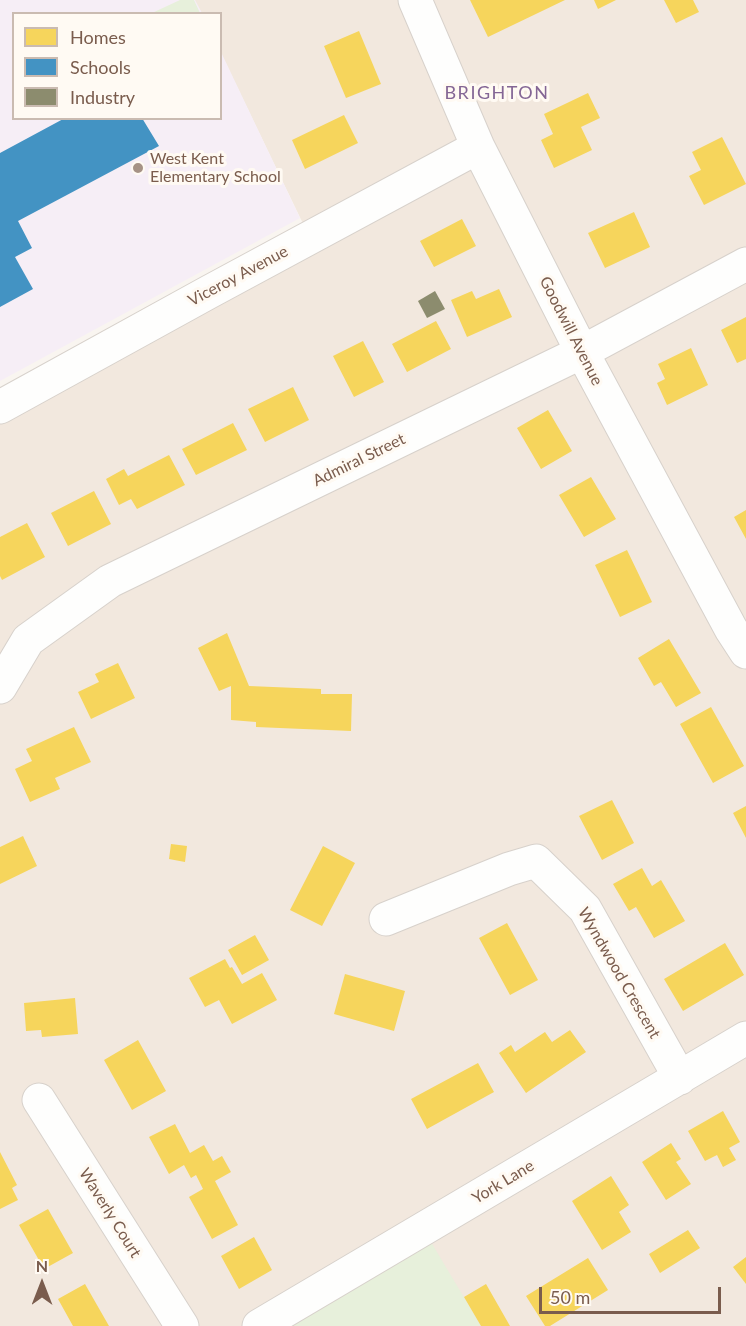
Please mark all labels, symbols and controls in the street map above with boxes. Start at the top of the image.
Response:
legend [12,12,222,120]
text: Homes [70,26,126,48]
text: Schools [70,56,131,78]
district label: BRIGHTON [444,82,550,104]
text: Industry [70,86,135,108]
place label: West Kent Elementary School [150,149,281,187]
marker: West Kent Elementary School [131,161,145,175]
street label: Viceroy Avenue [185,242,291,310]
street label: Goodwill Avenue [535,273,607,389]
street label: Admiral Street [310,429,408,491]
street label: Wyndwood Crescent [574,904,664,1042]
street label: York Lane [469,1156,537,1208]
street label: Waverly Court [75,1165,145,1261]
north arrow [12,1254,72,1314]
text: N [36,1256,48,1275]
scale bar [542,1275,724,1313]
text: 50 m [550,1286,590,1308]

